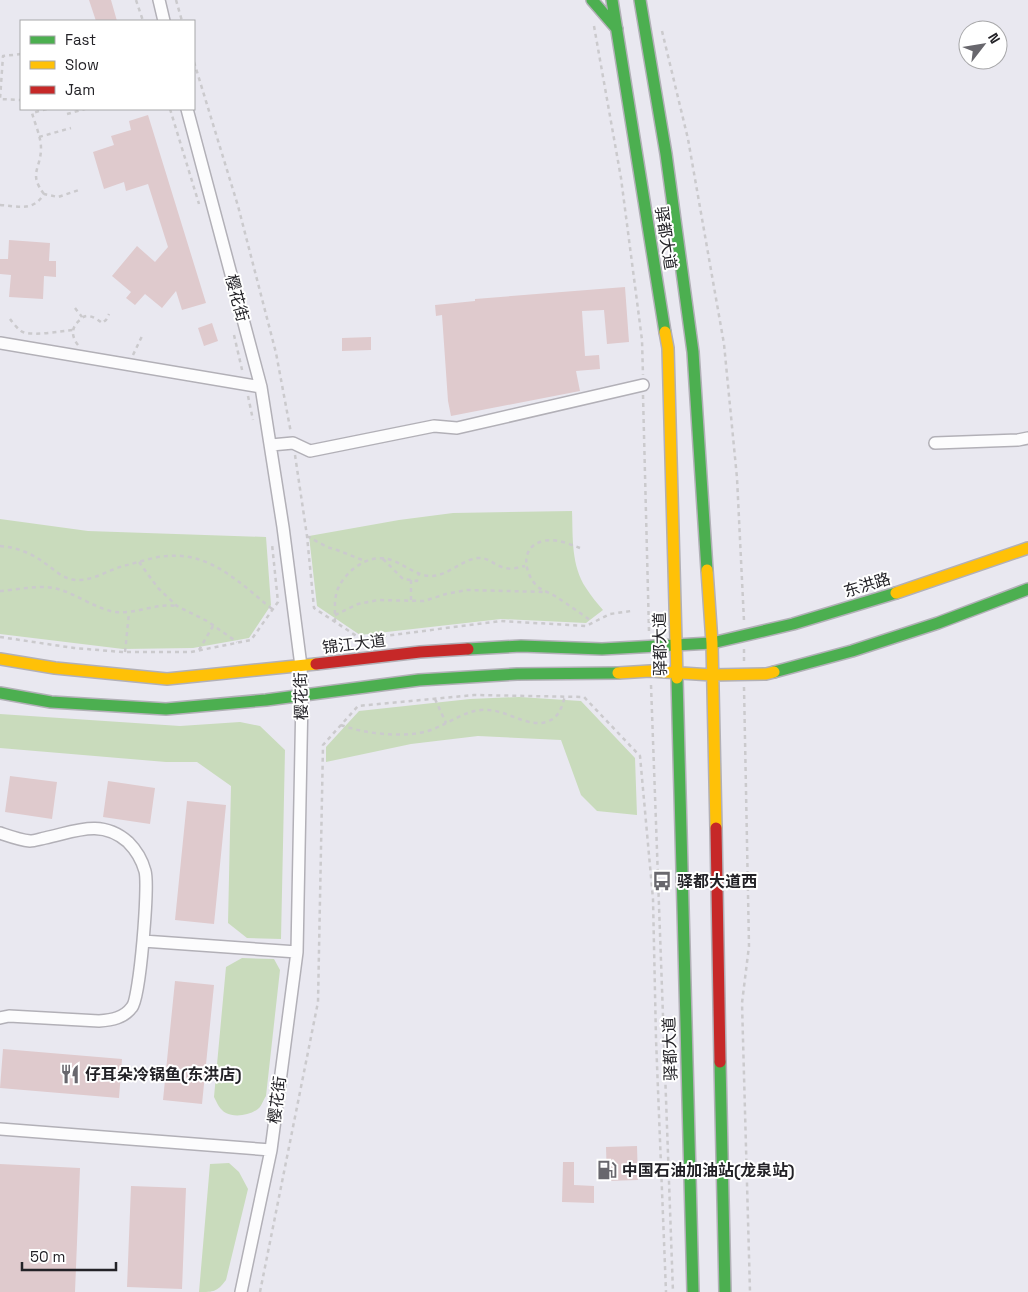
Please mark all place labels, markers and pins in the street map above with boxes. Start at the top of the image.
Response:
bus stop icon: 驿都大道西 [651,870,673,892]
place label: 驿都大道西 [677,871,757,892]
restaurant icon: 仔耳朵冷锅鱼(东洪店) [59,1063,81,1085]
place label: 仔耳朵冷锅鱼(东洪店) [85,1064,242,1085]
fuel station icon: 中国石油加油站(龙泉站) [596,1159,618,1181]
place label: 中国石油加油站(龙泉站) [622,1160,795,1181]

